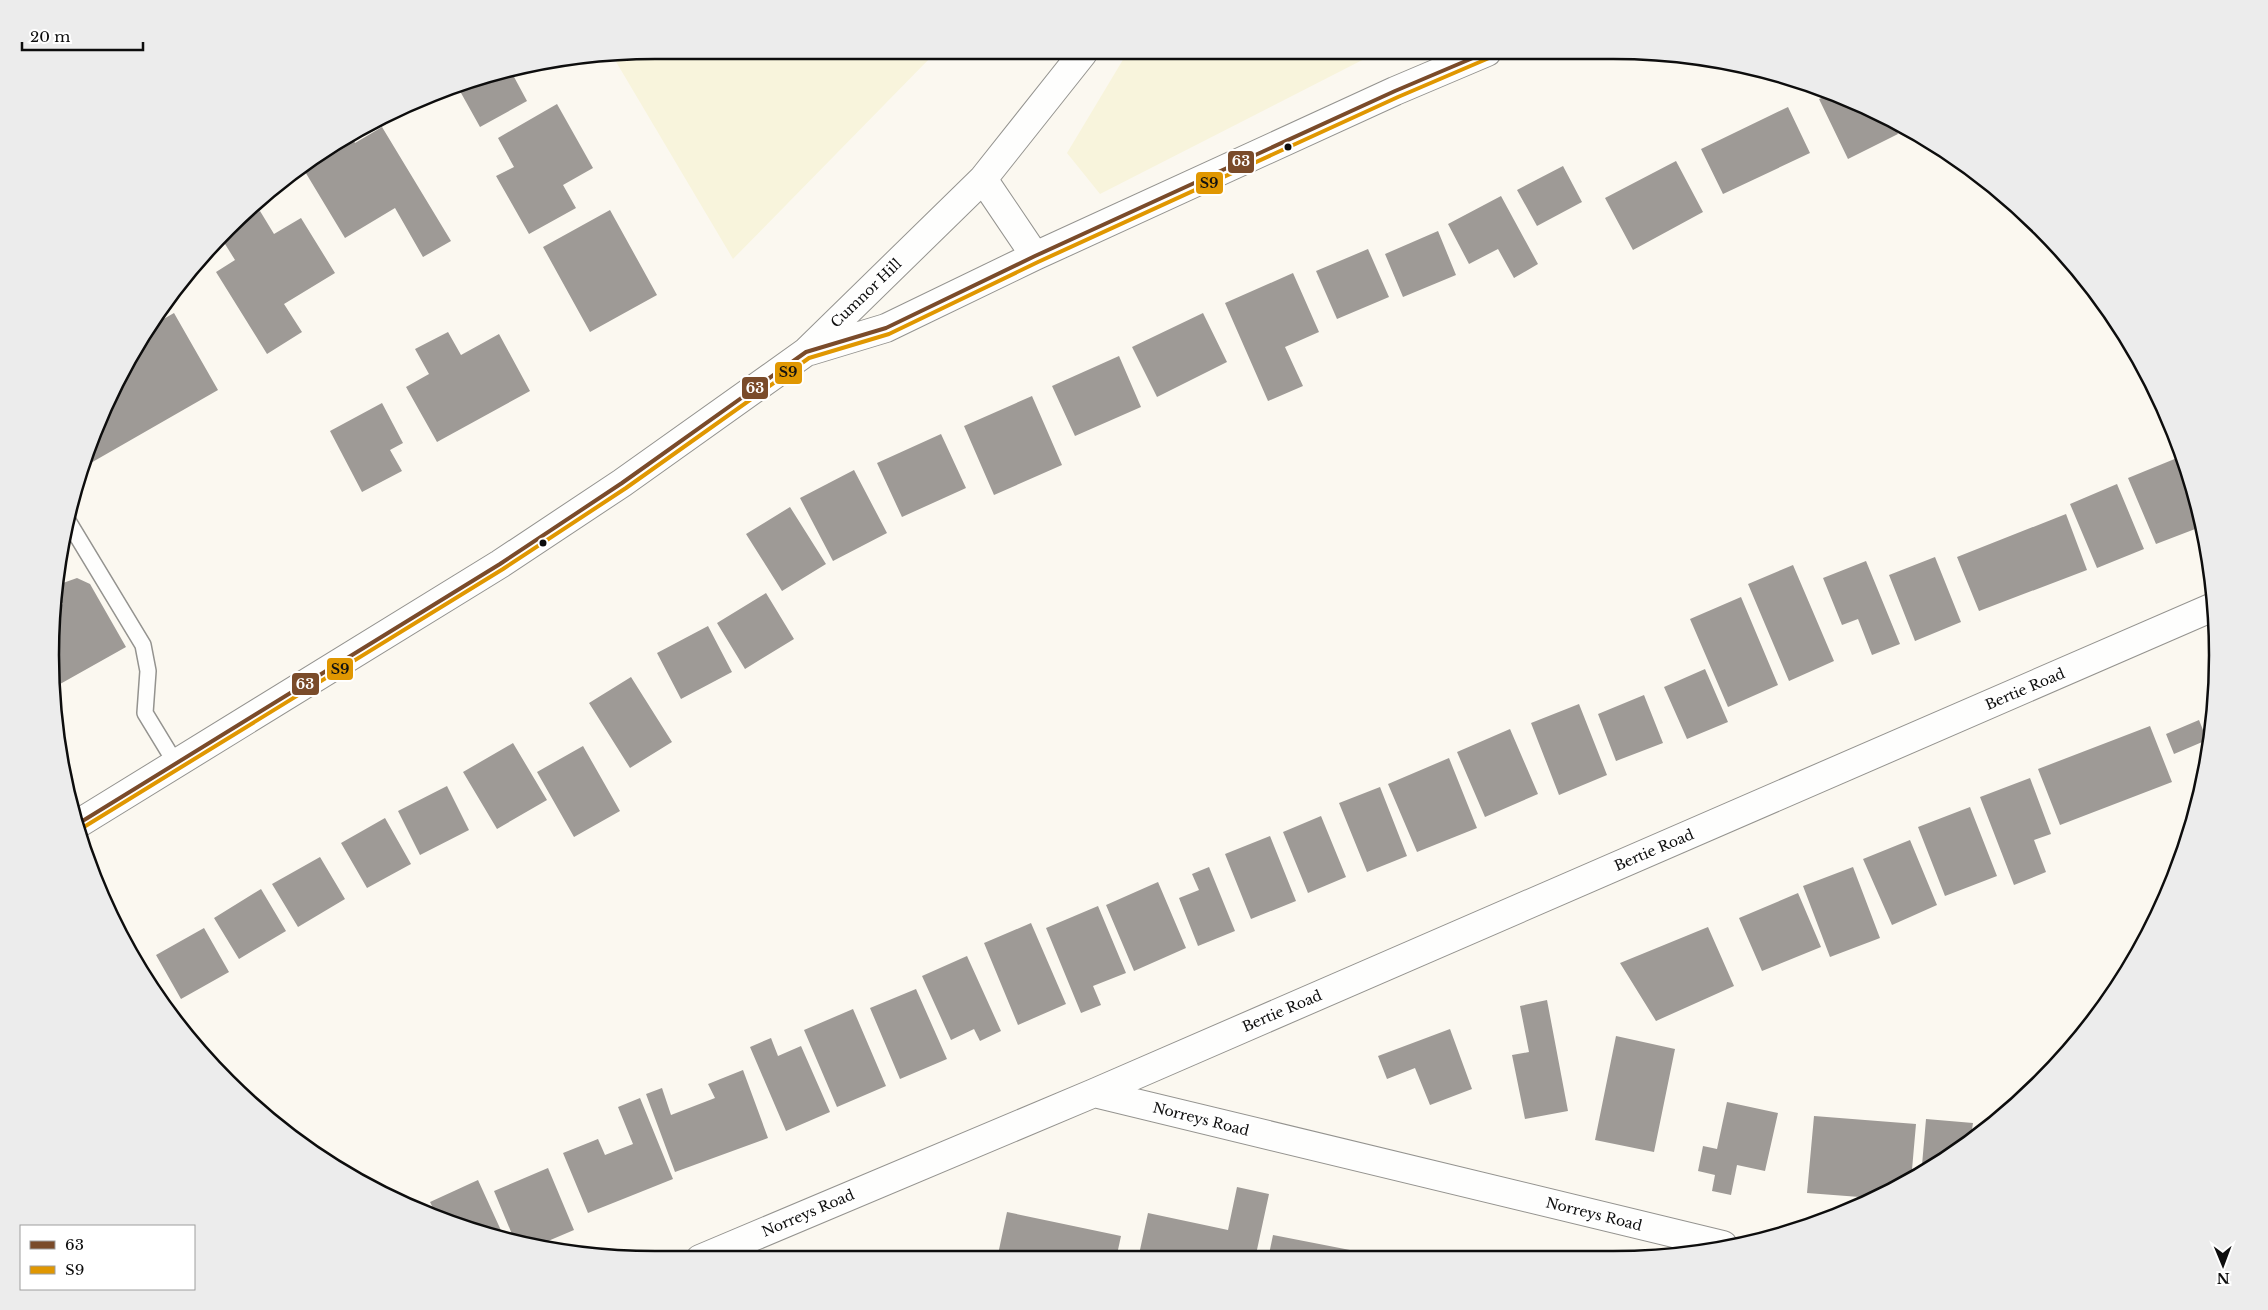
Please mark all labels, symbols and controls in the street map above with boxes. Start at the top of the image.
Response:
scale bar [22,20,144,52]
text: 20 m [30,27,70,46]
unlabelled marker [1283,142,1293,152]
line badge: 63 [1227,150,1255,174]
text: 63 [1232,152,1250,170]
line badge: S9 [1195,171,1224,195]
text: S9 [1200,174,1218,192]
street label: Cumnor Hill [827,254,906,331]
line badge: S9 [774,361,803,385]
text: S9 [779,363,797,381]
line badge: 63 [741,376,769,400]
text: 63 [746,379,764,397]
unlabelled marker [538,538,548,548]
line badge: S9 [326,657,354,681]
text: S9 [331,660,349,678]
street label: Bertie Road [1982,664,2068,714]
line badge: 63 [291,672,320,696]
text: 63 [296,675,314,693]
street label: Bertie Road [1611,825,1697,875]
street label: Bertie Road [1239,986,1325,1036]
street label: Norreys Road [1151,1098,1252,1140]
street label: Norreys Road [759,1185,857,1241]
street label: Norreys Road [1544,1193,1645,1235]
legend [20,1225,195,1290]
text: 63 [65,1235,84,1254]
north arrow [2198,1240,2248,1290]
text: S9 [65,1260,84,1279]
text: N [2216,1269,2230,1287]

